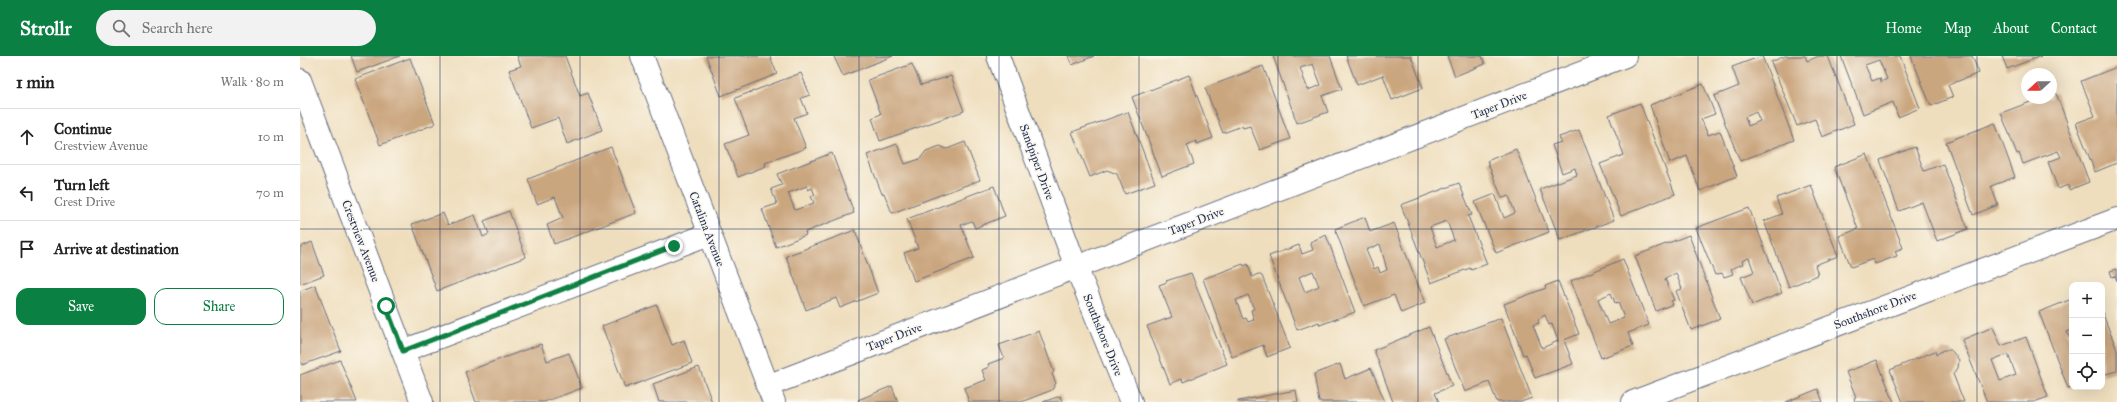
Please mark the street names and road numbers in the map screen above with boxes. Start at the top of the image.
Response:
street label: Taper Drive [1469,88,1529,122]
street label: Sandpiper Drive [1017,122,1057,202]
street label: Catalina Avenue [686,189,728,269]
street label: Crestview Avenue [339,198,383,284]
street label: Taper Drive [1166,204,1226,238]
street label: Southshore Drive [1832,288,1918,332]
street label: Southshore Drive [1080,292,1126,378]
street label: Taper Drive [864,320,924,354]

